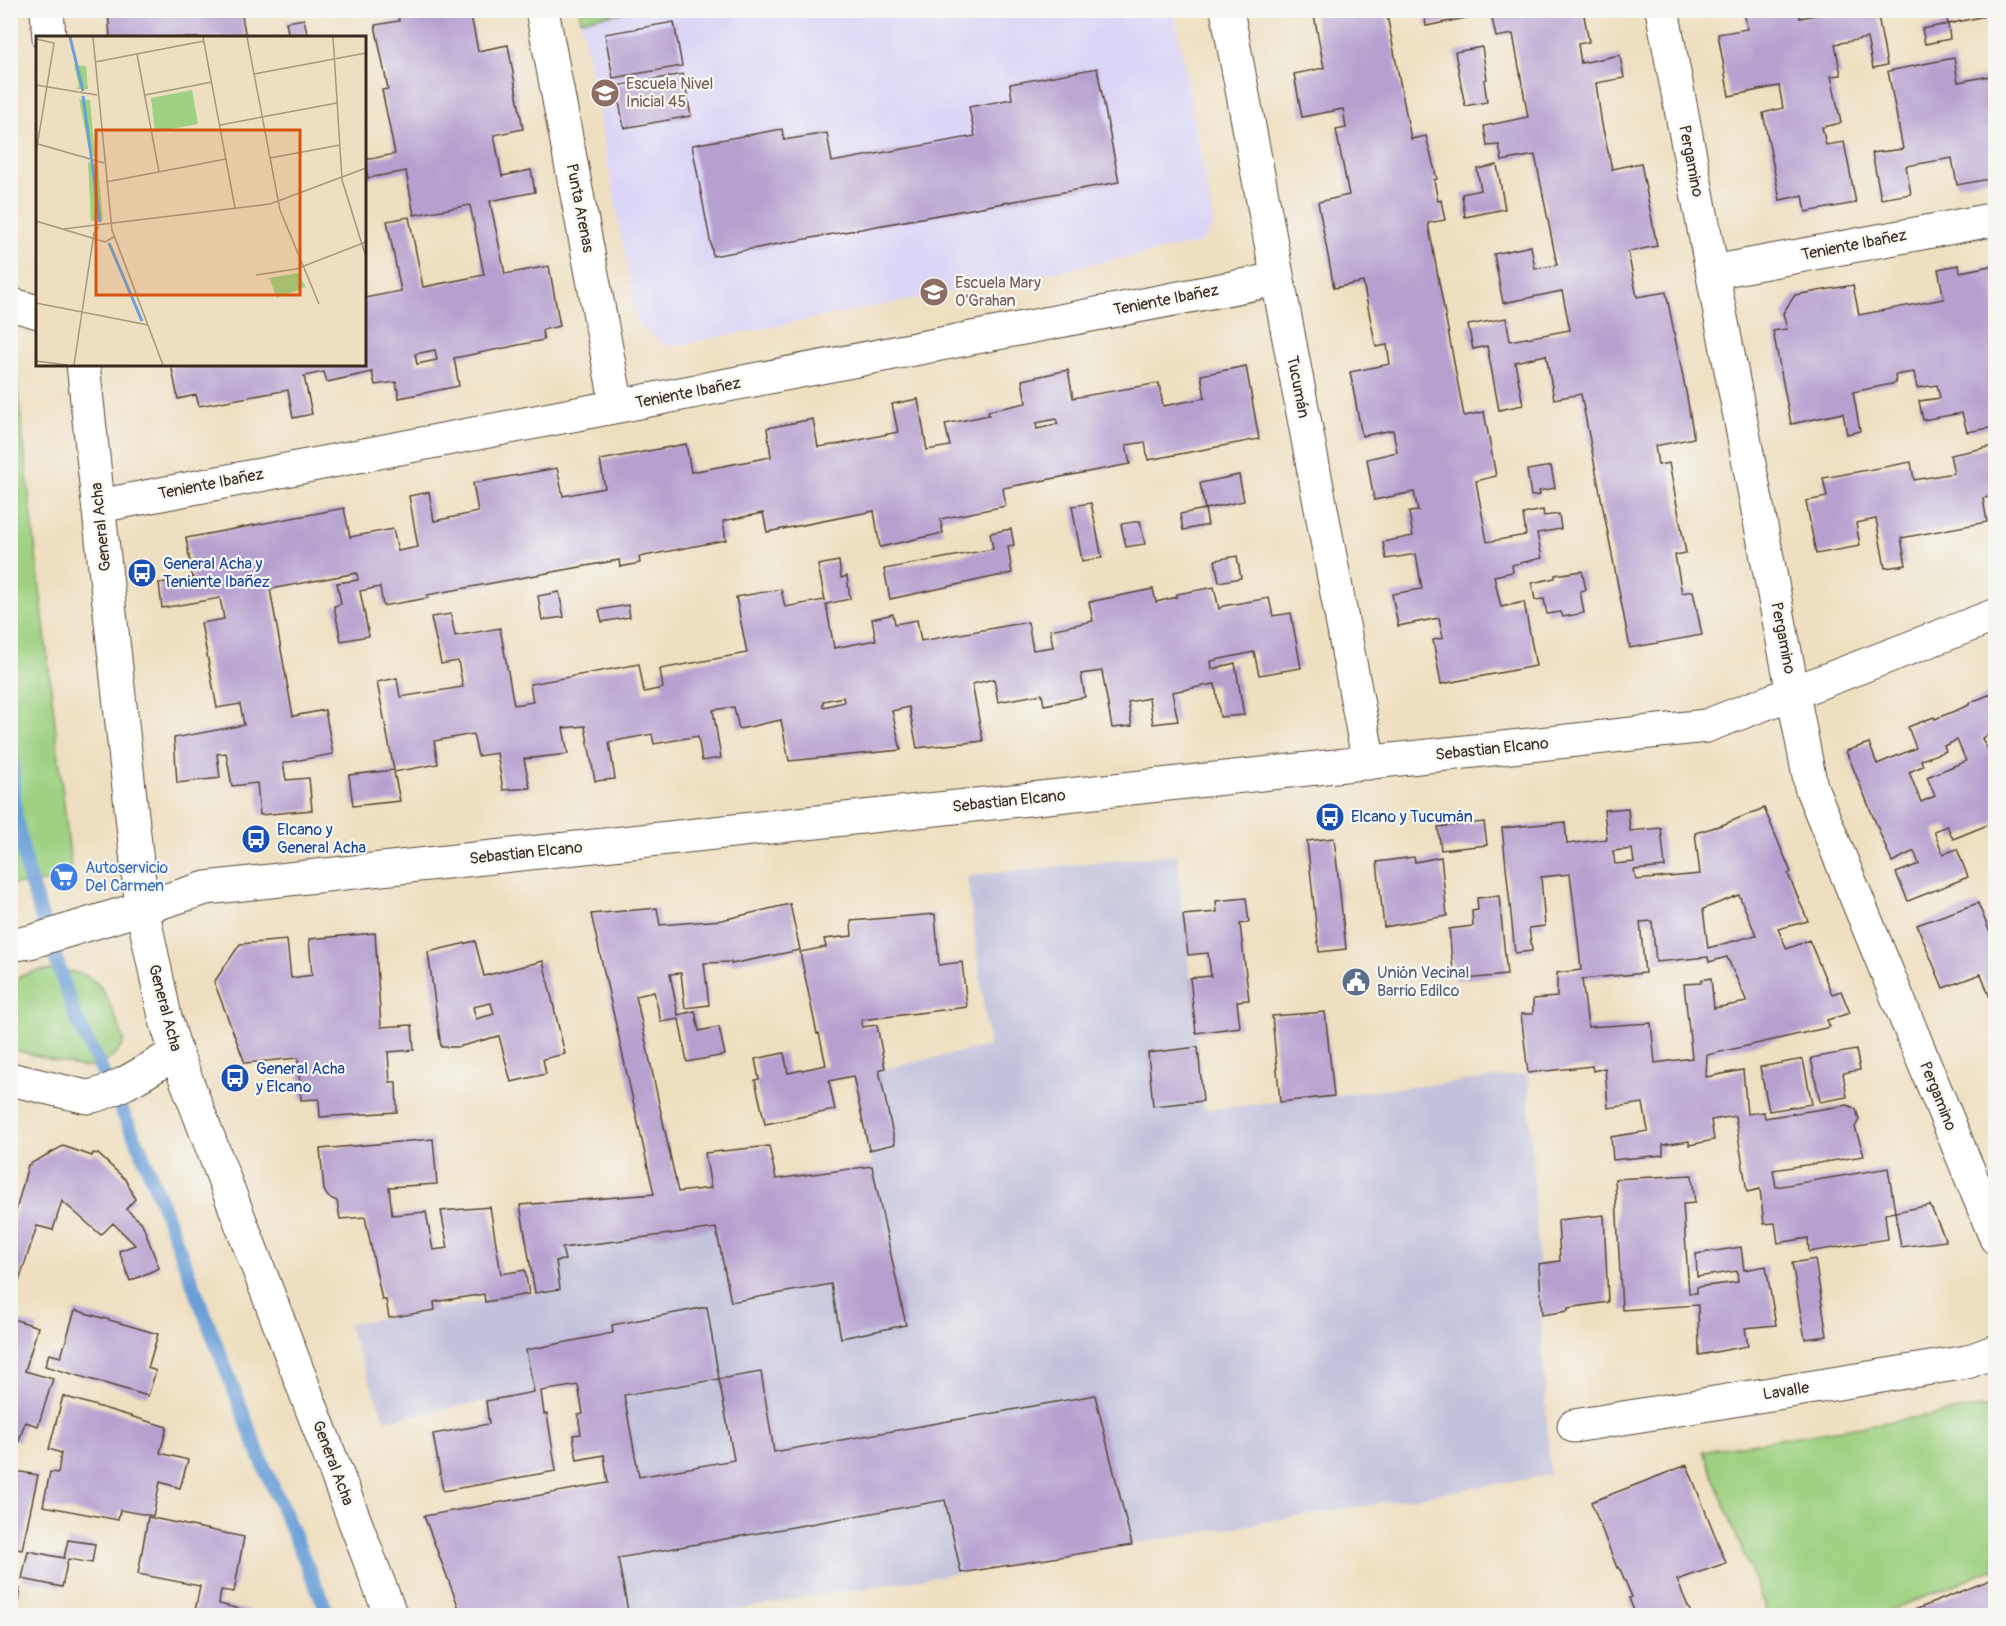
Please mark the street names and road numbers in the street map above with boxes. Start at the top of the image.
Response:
street label: Pergamino [1674,123,1708,199]
street label: Punta Arenas [562,162,598,254]
street label: Teniente Ibañez [1800,225,1908,265]
street label: Teniente Ibañez [1112,280,1220,320]
street label: Tucumán [1282,354,1314,420]
street label: Teniente Ibañez [634,373,742,413]
street label: Teniente Ibañez [157,464,265,504]
street label: General Acha [86,482,116,572]
street label: Pergamino [1766,600,1800,676]
street label: Sebastian Elcano [1434,733,1550,765]
street label: Sebastian Elcano [951,785,1067,817]
street label: Sebastian Elcano [468,837,584,869]
street label: General Acha [144,962,186,1054]
street label: Pergamino [1915,1059,1961,1134]
street label: Lavalle [1761,1377,1811,1405]
street label: General Acha [308,1418,358,1508]

